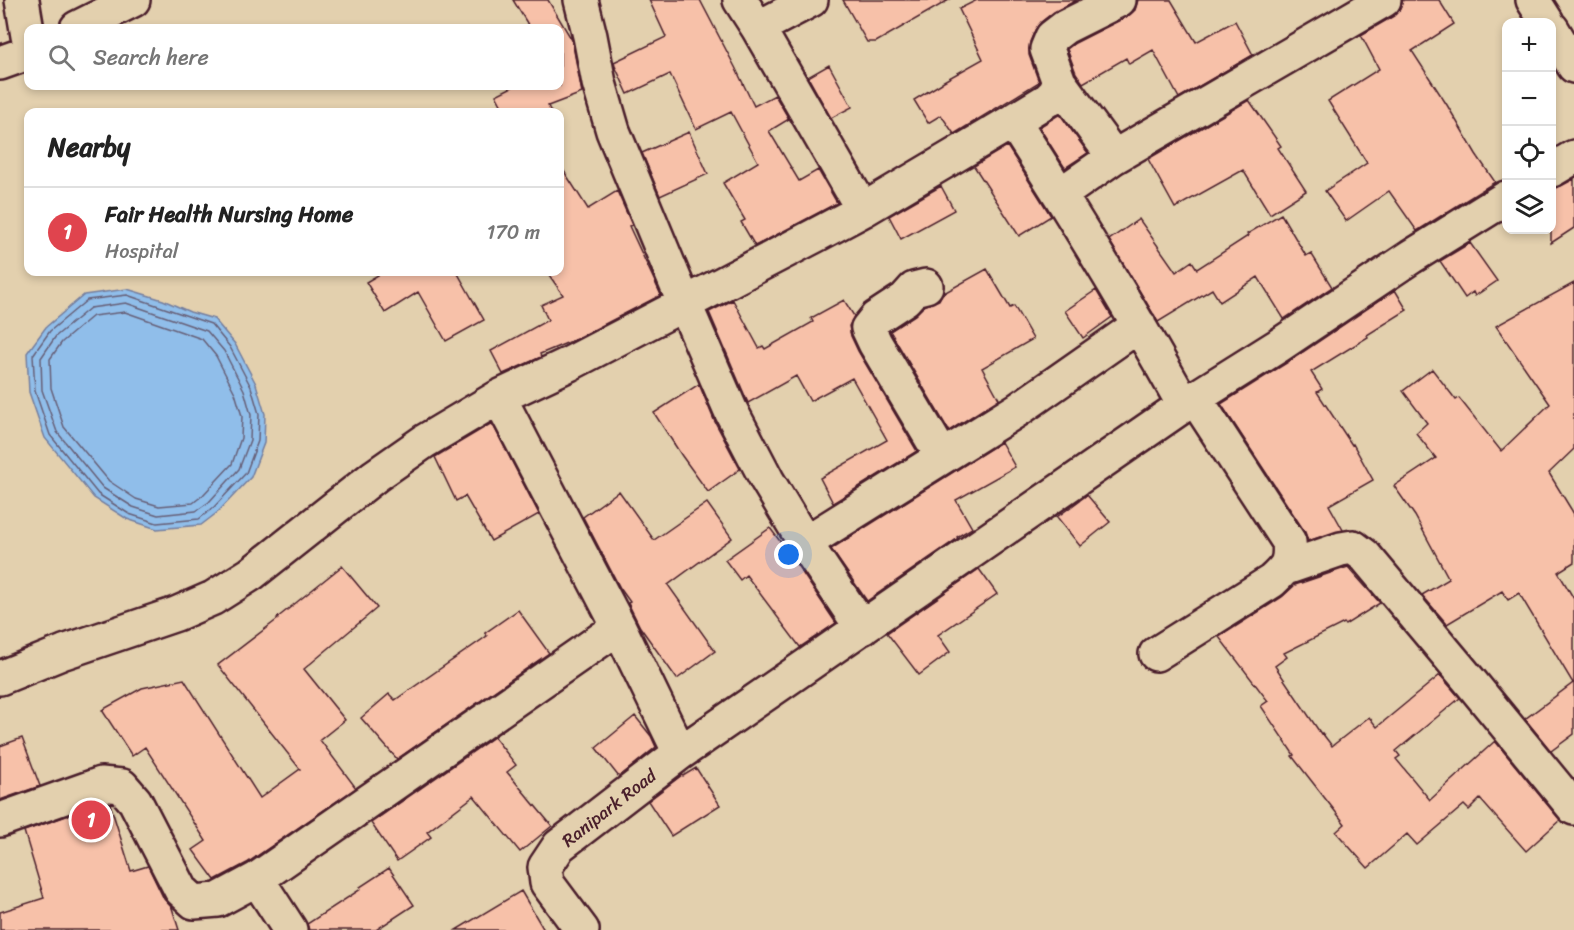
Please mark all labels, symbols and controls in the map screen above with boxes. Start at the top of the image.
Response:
map controls [1502,18,1556,234]
button: + [1502,18,1556,72]
search box [24,24,564,90]
text: Search here [93,38,209,77]
icon: search [45,41,78,74]
button: − [1502,72,1556,126]
text: Nearby [48,124,130,170]
button: locate [1502,126,1556,180]
button: layers [1502,180,1556,234]
text: Fair Health Nursing Home [105,195,353,234]
text: 1 [63,215,72,250]
text: 170 m [487,215,540,250]
text: Hospital [105,234,178,269]
your location [774,540,803,569]
street label: Ranipark Road [554,760,665,856]
pin: 1 [72,798,110,842]

